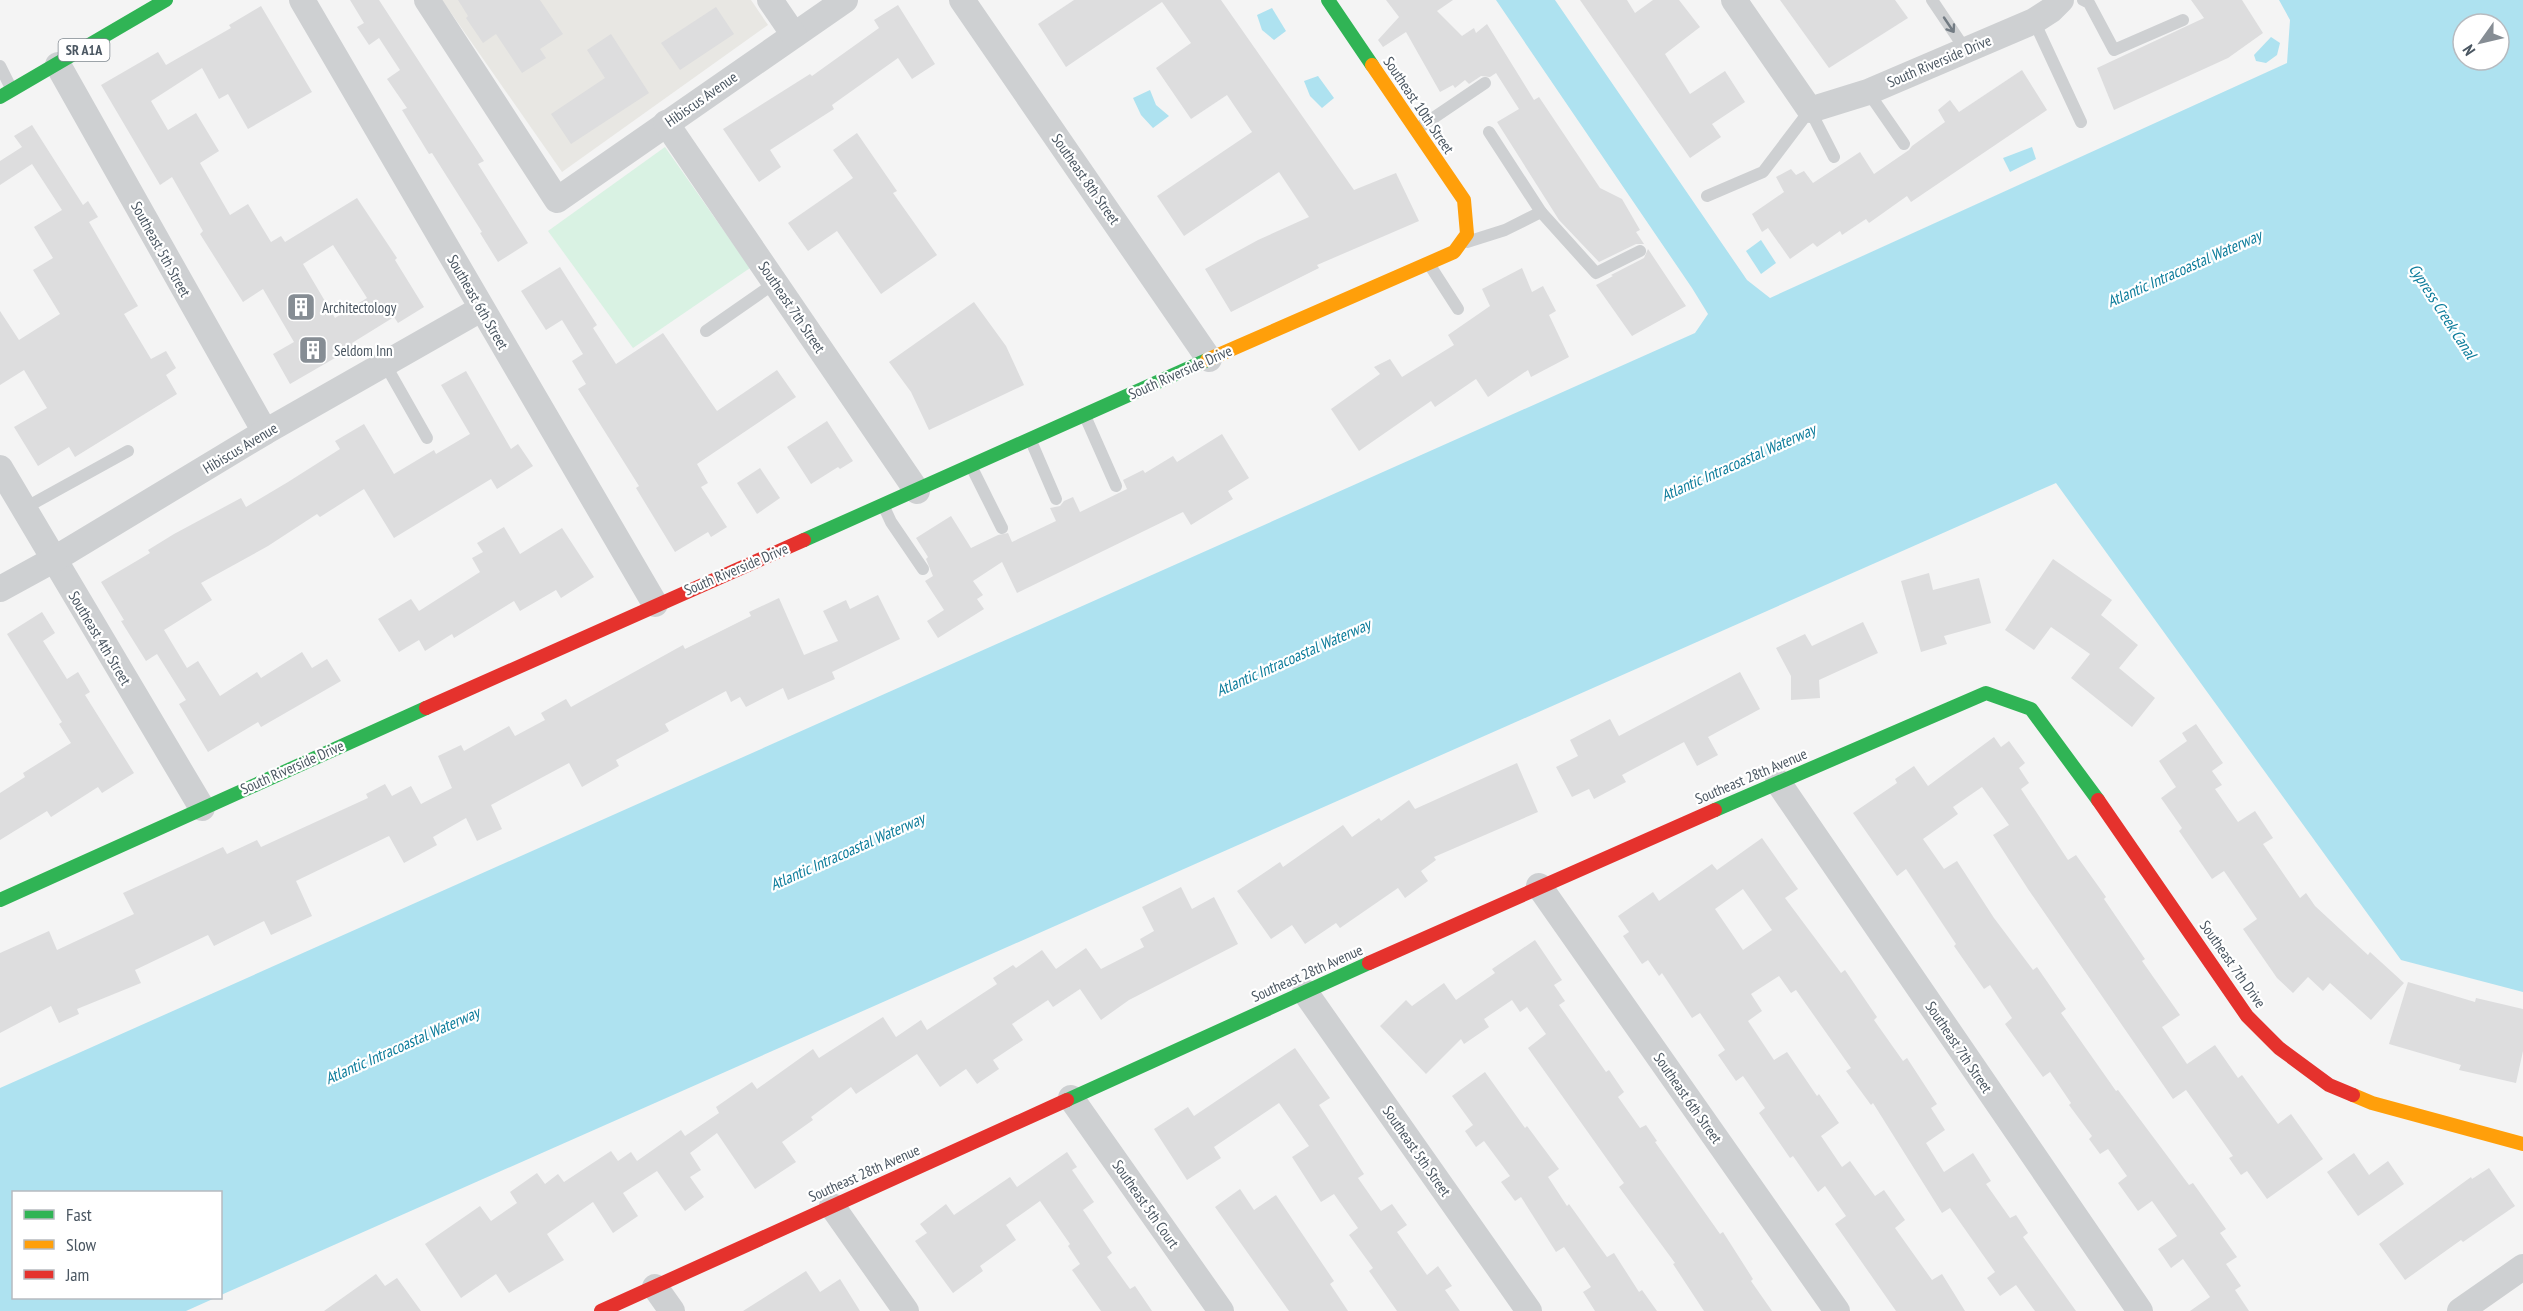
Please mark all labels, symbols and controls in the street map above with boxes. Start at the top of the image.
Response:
north arrow [2451,12,2511,72]
one-way arrow [1943,16,1955,32]
street label: South Riverside Drive [1884,30,1994,92]
road number: SR A1A [58,39,110,61]
text: N [2458,41,2479,60]
street label: Southeast 10th Street [1379,53,1459,157]
street label: Hibiscus Avenue [661,67,741,131]
street label: Southeast 8th Street [1048,130,1124,228]
street label: Southeast 5th Street [127,198,195,300]
water label: Atlantic Intracoastal Waterway [2104,224,2266,311]
street label: Southeast 6th Street [443,251,513,353]
street label: Southeast 7th Street [754,258,830,356]
water label: Cypress Creek Canal [2405,260,2482,363]
building icon: Architectology [285,291,317,323]
place label: Architectology [322,298,397,317]
building icon: Seldom Inn [297,334,329,366]
place label: Seldom Inn [334,341,393,360]
street label: South Riverside Drive [1125,341,1235,403]
street label: Hibiscus Avenue [199,418,281,478]
water label: Atlantic Intracoastal Waterway [1658,418,1820,505]
street label: South Riverside Drive [681,538,791,600]
street label: Southeast 4th Street [64,587,136,689]
water label: Atlantic Intracoastal Waterway [1213,613,1375,700]
street label: South Riverside Drive [237,736,347,798]
street label: Southeast 28th Avenue [1692,744,1810,808]
water label: Atlantic Intracoastal Waterway [767,807,929,894]
street label: Southeast 7th Drive [2196,917,2270,1011]
street label: Southeast 28th Avenue [1248,940,1366,1006]
street label: Southeast 7th Street [1921,998,1997,1096]
water label: Atlantic Intracoastal Waterway [322,1001,484,1088]
street label: Southeast 6th Street [1650,1049,1726,1147]
street label: Southeast 5th Street [1379,1102,1455,1200]
street label: Southeast 28th Avenue [805,1140,923,1206]
street label: Southeast 5th Court [1109,1156,1183,1252]
legend [12,1191,222,1299]
text: Fast [66,1203,92,1226]
text: Slow [66,1233,97,1256]
text: Jam [65,1263,89,1286]

